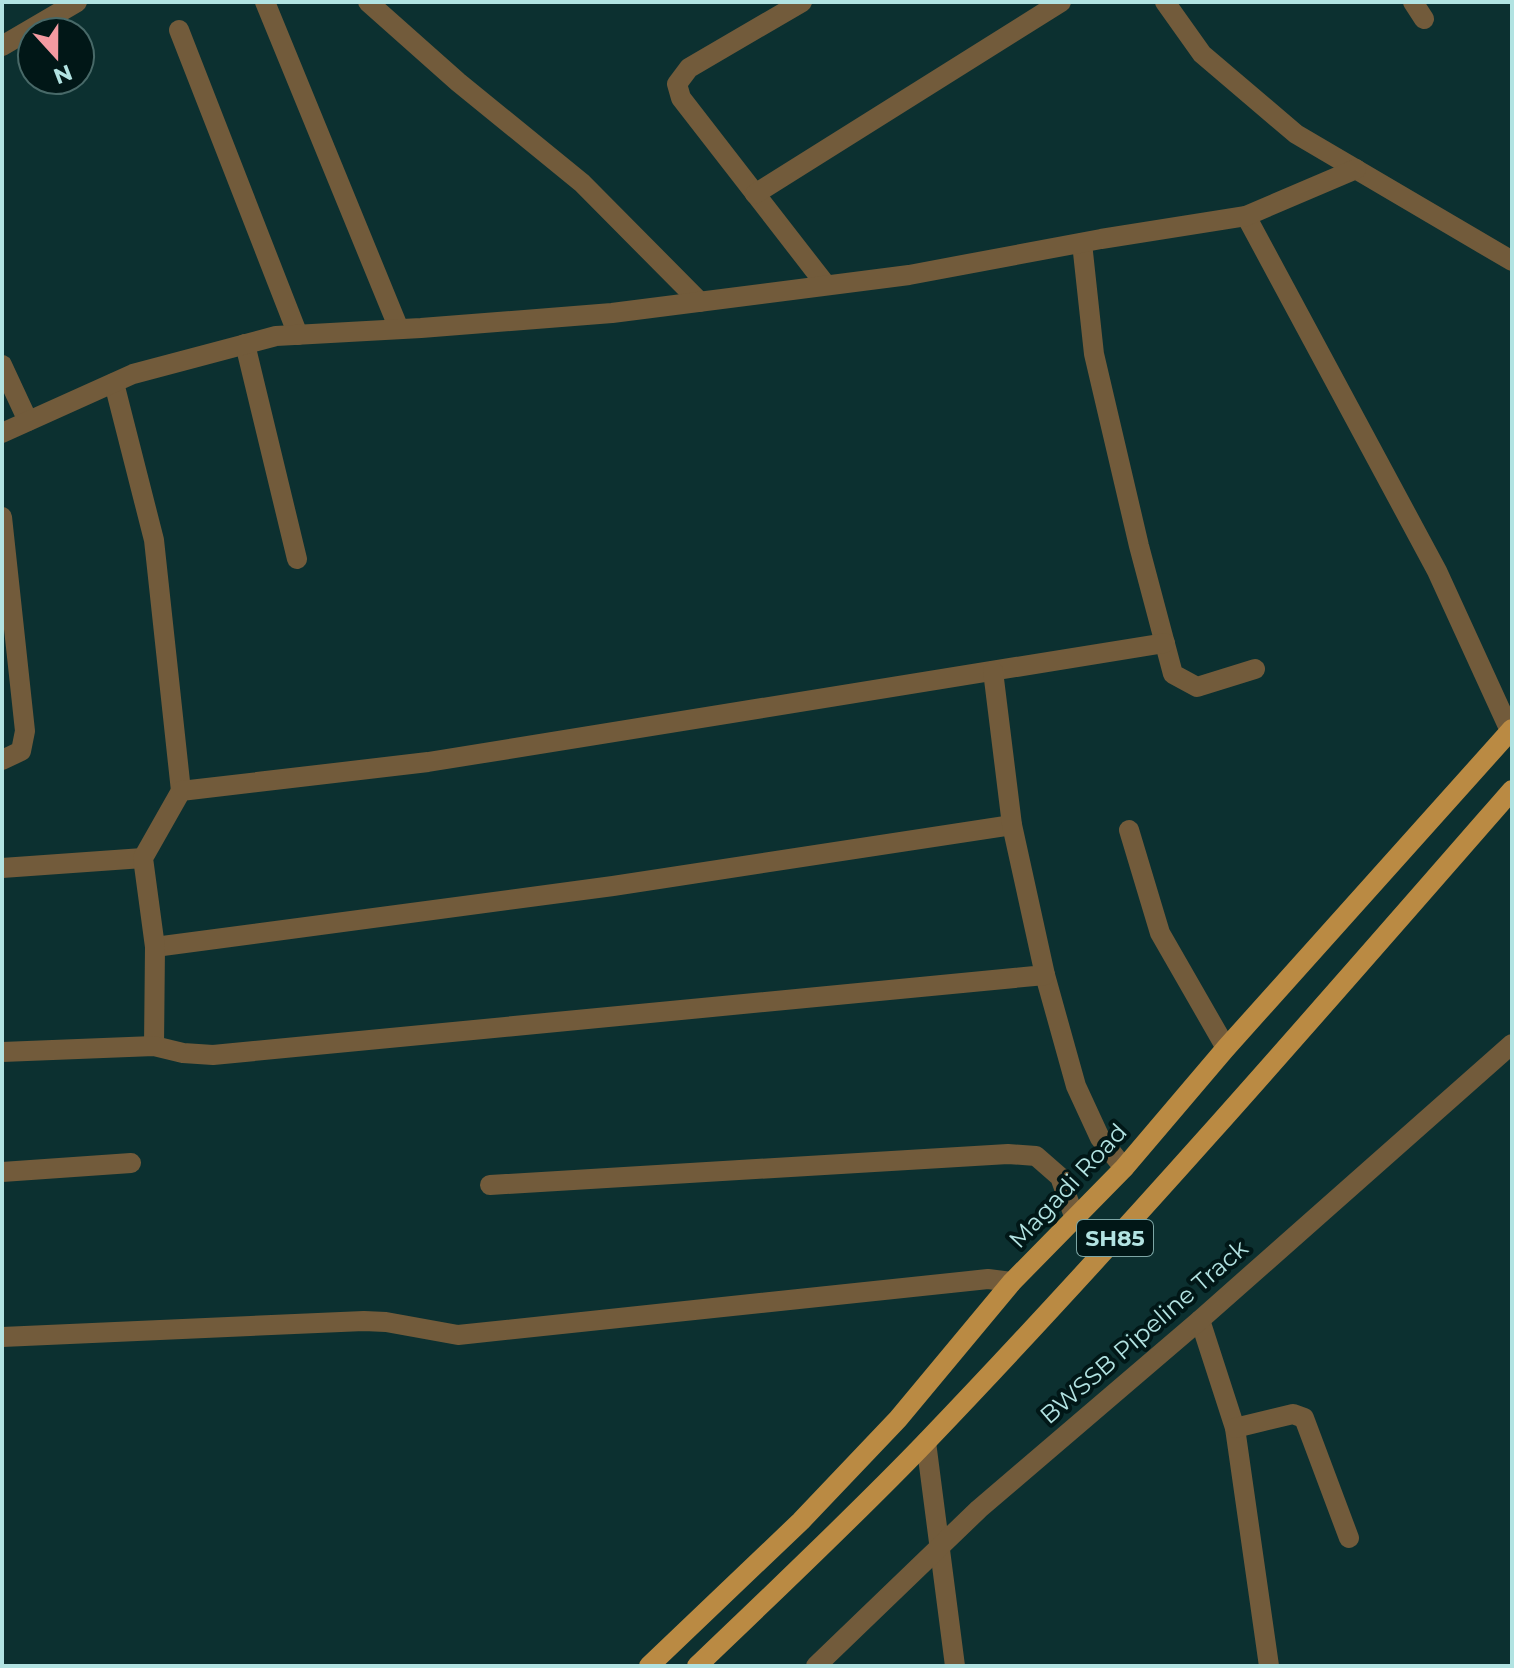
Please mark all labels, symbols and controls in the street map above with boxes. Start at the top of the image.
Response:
north arrow [16,16,96,96]
text: N [50,58,76,90]
street label: Magadi Road [1003,1117,1133,1254]
road number: SH85 [1077,1220,1153,1256]
street label: BWSSB Pipeline Track [1034,1233,1254,1430]

